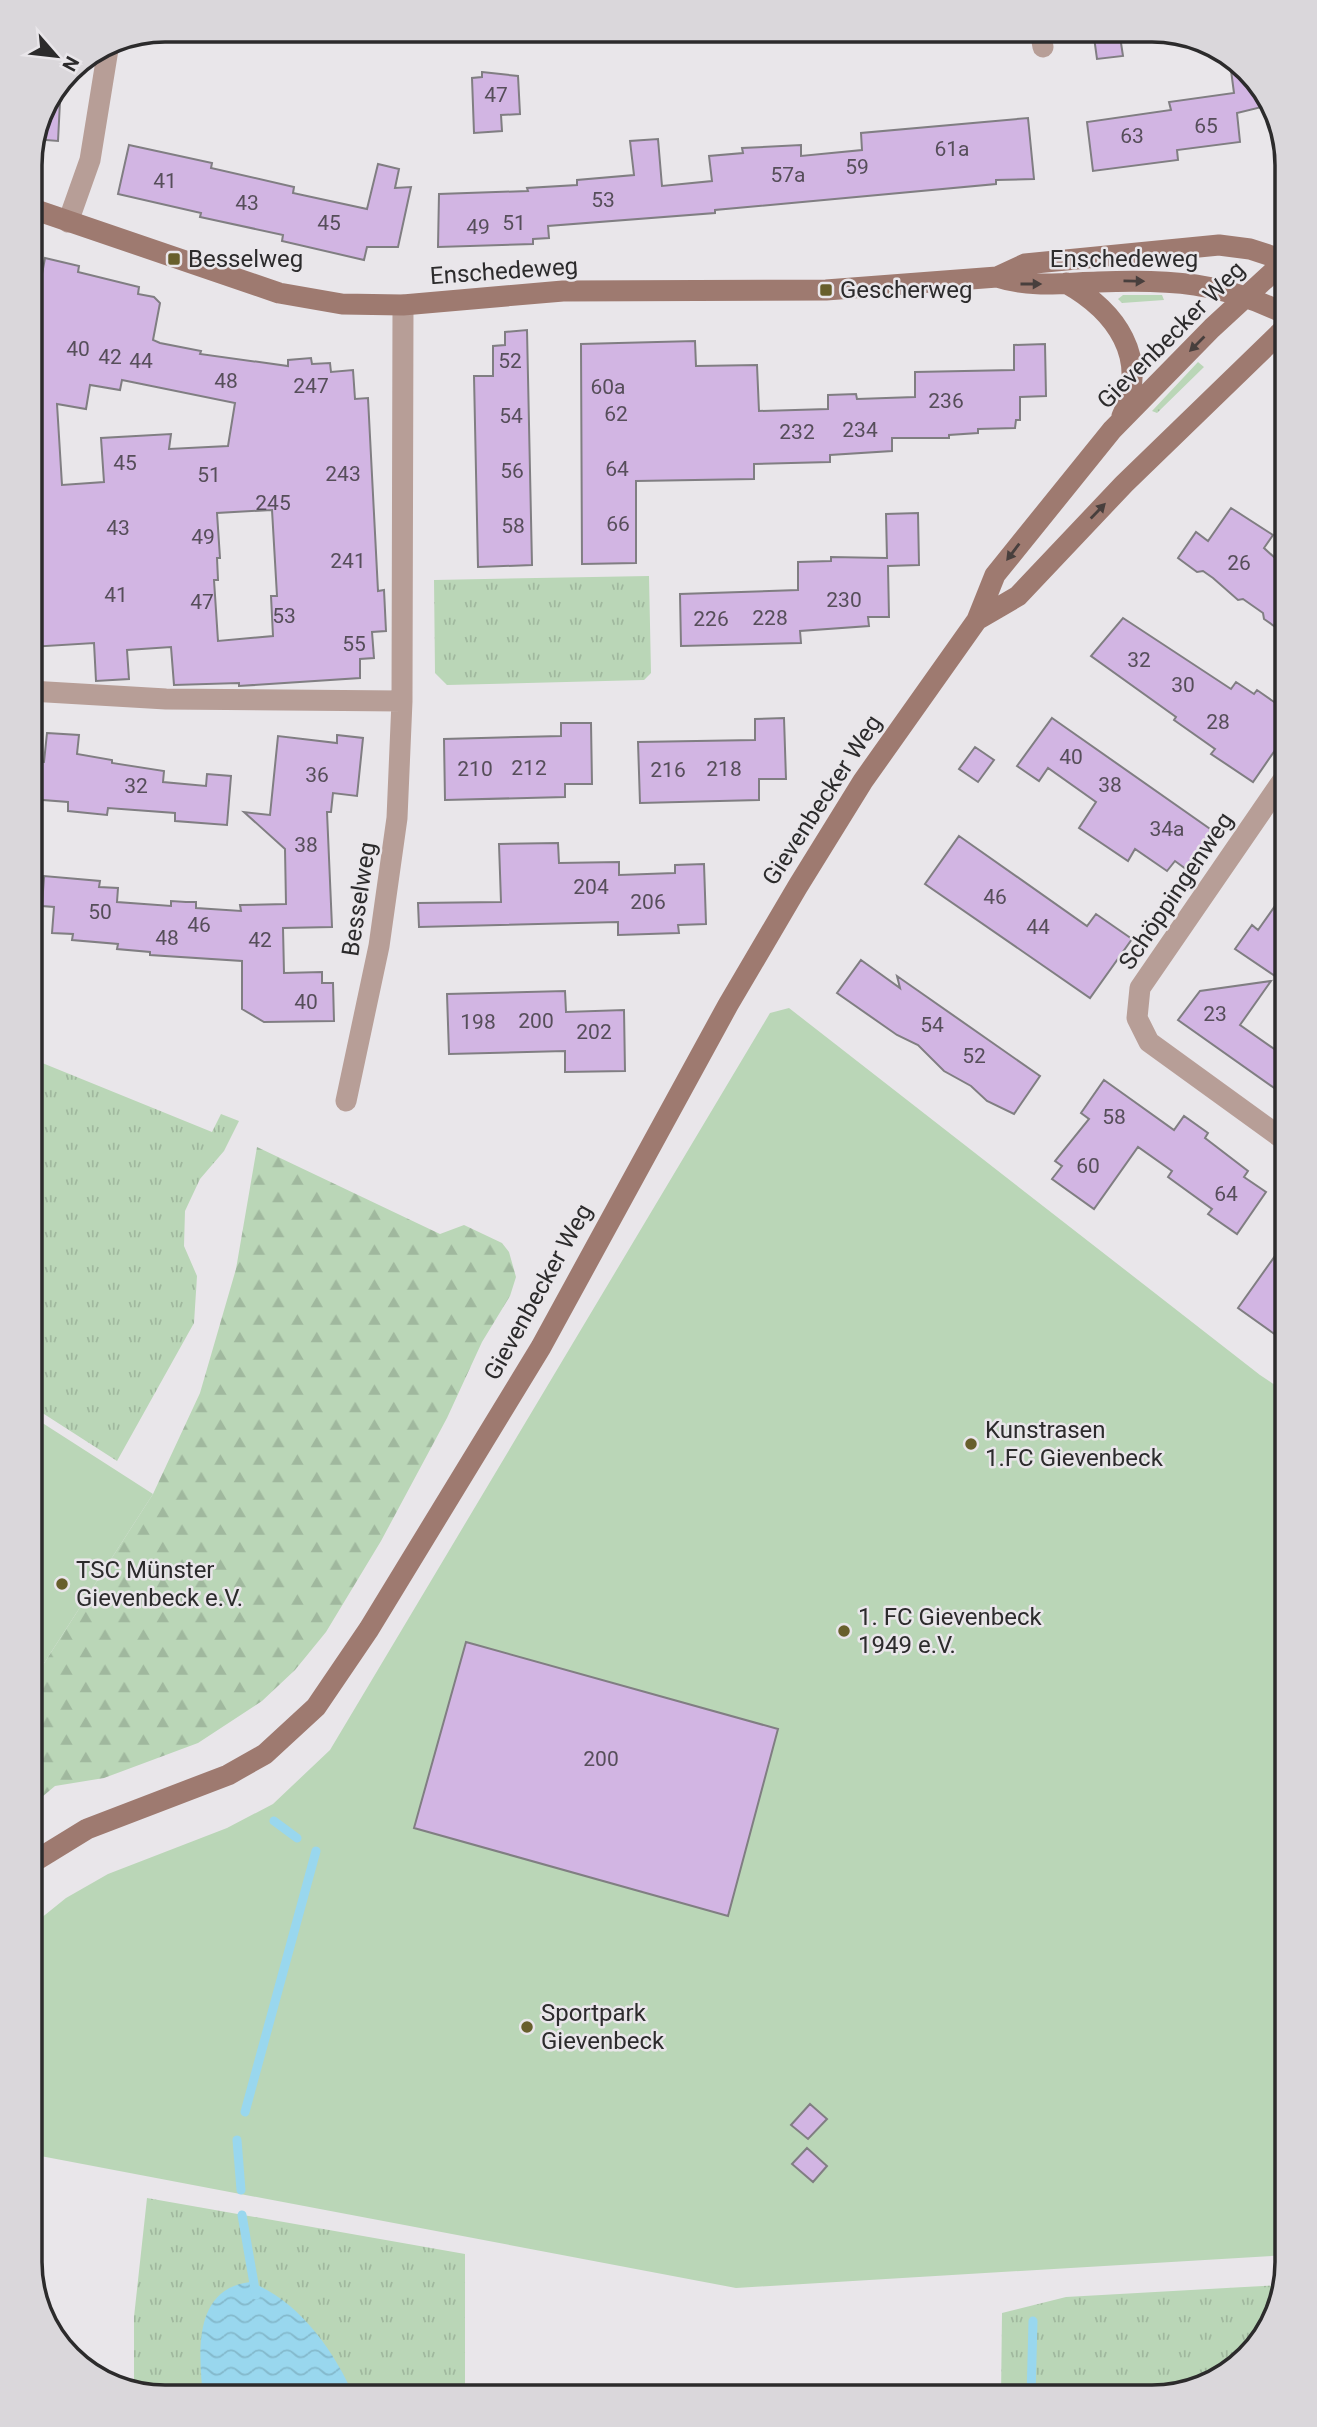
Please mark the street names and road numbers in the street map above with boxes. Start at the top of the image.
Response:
street label: Enschedeweg [1050,245,1198,273]
street label: Enschedeweg [429,252,579,290]
street label: Gievenbecker Weg [1092,256,1250,414]
street label: Gievenbecker Weg [757,710,887,890]
street label: Schöppingenweg [1113,807,1239,975]
street label: Besselweg [336,840,382,958]
street label: Gievenbecker Weg [478,1199,598,1385]

